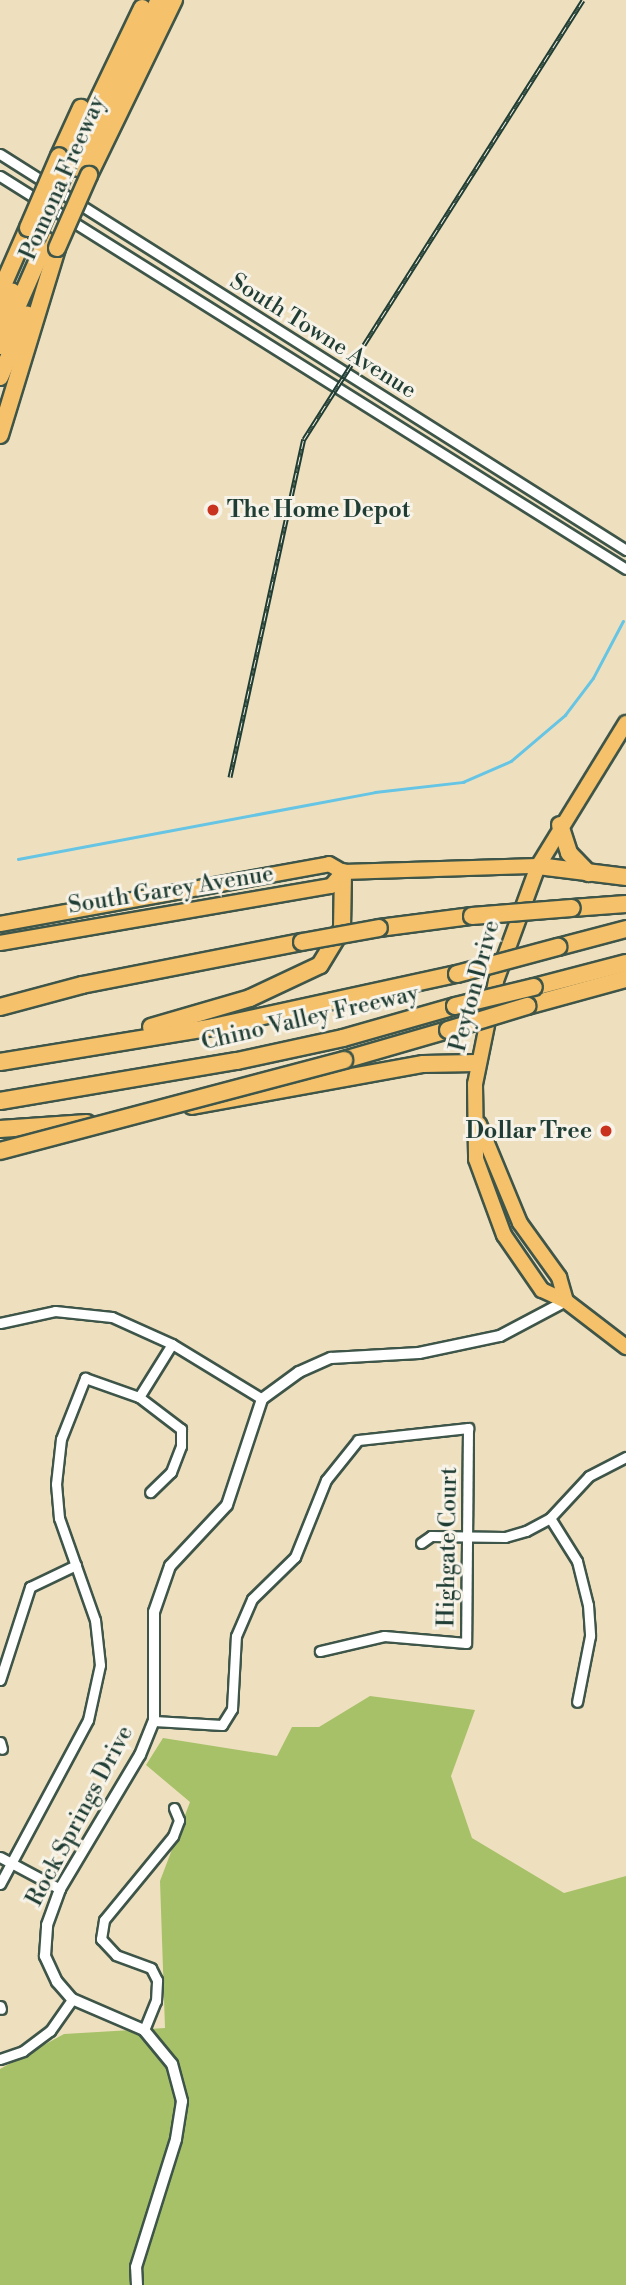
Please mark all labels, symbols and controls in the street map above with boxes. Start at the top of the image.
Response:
street label: Pomona Freeway [14,92,112,264]
street label: South Towne Avenue [225,267,421,405]
place label: The Home Depot [227,496,410,524]
marker: The Home Depot [205,502,221,518]
street label: South Garey Avenue [66,860,276,920]
street label: Peyton Drive [444,917,506,1055]
street label: Chino Valley Freeway [199,980,421,1056]
place label: Dollar Tree [466,1117,592,1145]
marker: Dollar Tree [598,1123,614,1139]
street label: Highgate Court [433,1467,463,1627]
street label: Rock Springs Drive [21,1721,139,1911]

